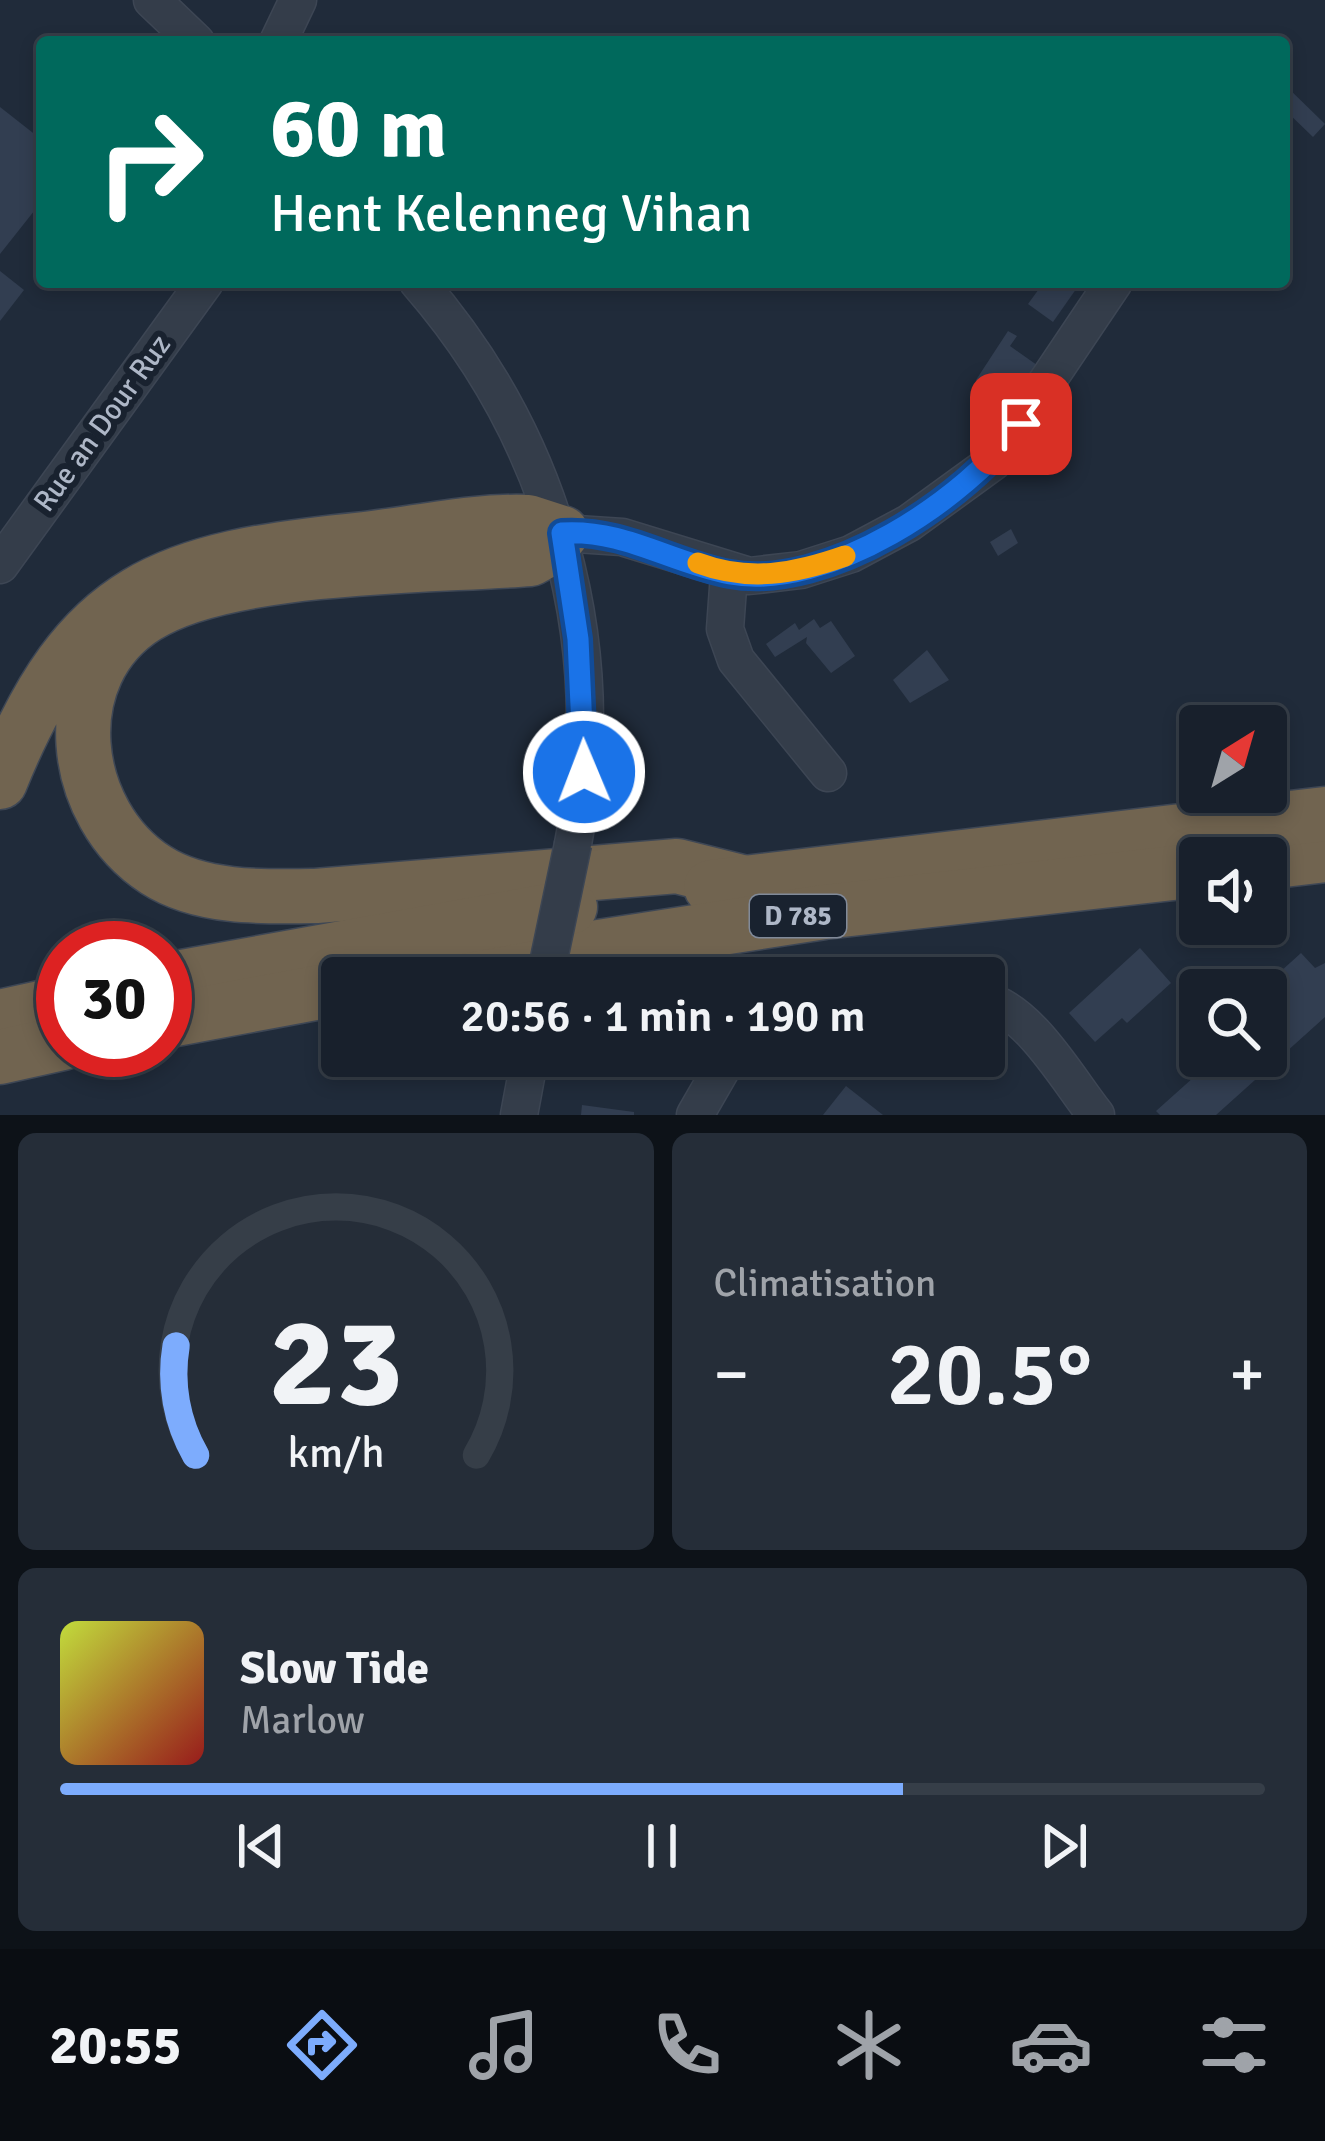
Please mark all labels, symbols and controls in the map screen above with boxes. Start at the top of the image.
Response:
text: 60 m [270,77,447,181]
icon: right [72,84,228,240]
text: Hent Kelenneg Vihan [270,180,753,247]
street label: Rue an Dour Ruz [26,328,179,519]
pin [970,373,1072,475]
icon: arrive [988,391,1054,457]
north arrow [1179,705,1287,813]
map controls [1179,705,1287,1077]
position arrow [521,709,647,835]
button: sound [1179,837,1287,945]
road number: D 785 [750,895,846,937]
speed limit sign: 30 [36,921,192,1077]
button: search [1179,969,1287,1077]
text: 20:56 · 1 min · 190 m [461,989,865,1044]
text: Climatisation [714,1259,936,1307]
text: 23 [268,1287,403,1440]
text: 20.5° [887,1319,1092,1430]
text: − [714,1334,749,1415]
text: + [1229,1334,1265,1415]
text: km/h [287,1426,384,1479]
text: Slow Tide [240,1641,429,1696]
text: Marlow [240,1696,365,1744]
icon: previous [228,1813,294,1879]
icon: pause [629,1813,695,1879]
icon: next [1031,1813,1097,1879]
icon: directions [280,2003,364,2087]
icon: music [462,2003,546,2087]
icon: phone [645,2003,729,2087]
icon: climate [827,2003,911,2087]
icon: car [1009,2003,1093,2087]
icon: filters [1192,2003,1276,2087]
text: 20:55 [49,2012,182,2079]

